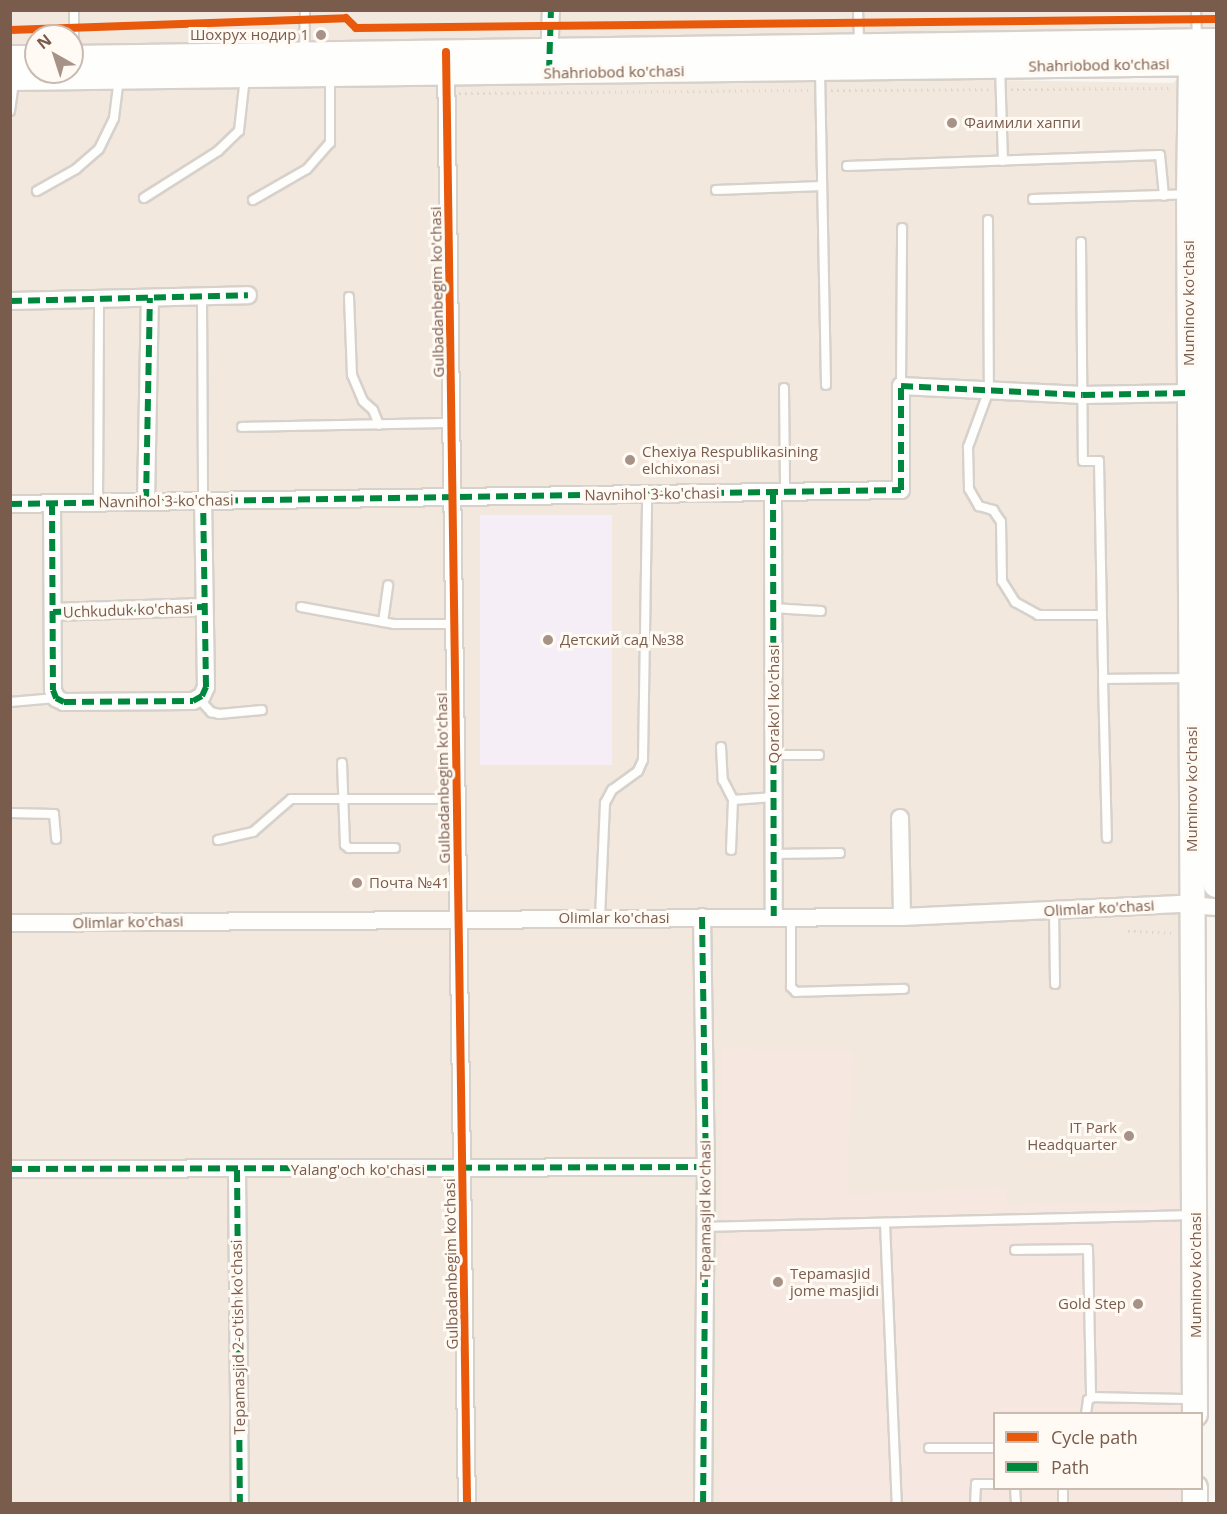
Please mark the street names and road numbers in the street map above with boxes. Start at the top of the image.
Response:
street label: Shahriobod ko'chasi [1028,55,1170,75]
street label: Shahriobod ko'chasi [543,62,685,82]
street label: Gulbadanbegim ko'chasi [427,206,447,378]
street label: Muminov ko'chasi [1180,240,1198,366]
street label: Navnihol 3-ko'chasi [584,484,720,504]
street label: Navnihol 3-ko'chasi [98,491,234,511]
street label: Uchkuduk ko'chasi [63,599,193,621]
street label: Qorako'l ko'chasi [765,645,783,763]
street label: Gulbadanbegim ko'chasi [433,692,453,864]
street label: Muminov ko'chasi [1183,726,1201,852]
street label: Olimlar ko'chasi [1043,896,1155,920]
street label: Olimlar ko'chasi [558,909,670,927]
street label: Olimlar ko'chasi [72,912,184,932]
street label: Tepamasjid ko'chasi [696,1140,714,1280]
street label: Yalang'och ko'chasi [291,1161,425,1179]
street label: Gulbadanbegim ko'chasi [441,1178,461,1350]
street label: Muminov ko'chasi [1187,1212,1205,1338]
street label: Tepamasjid 2-o'tish ko'chasi [227,1239,249,1435]

